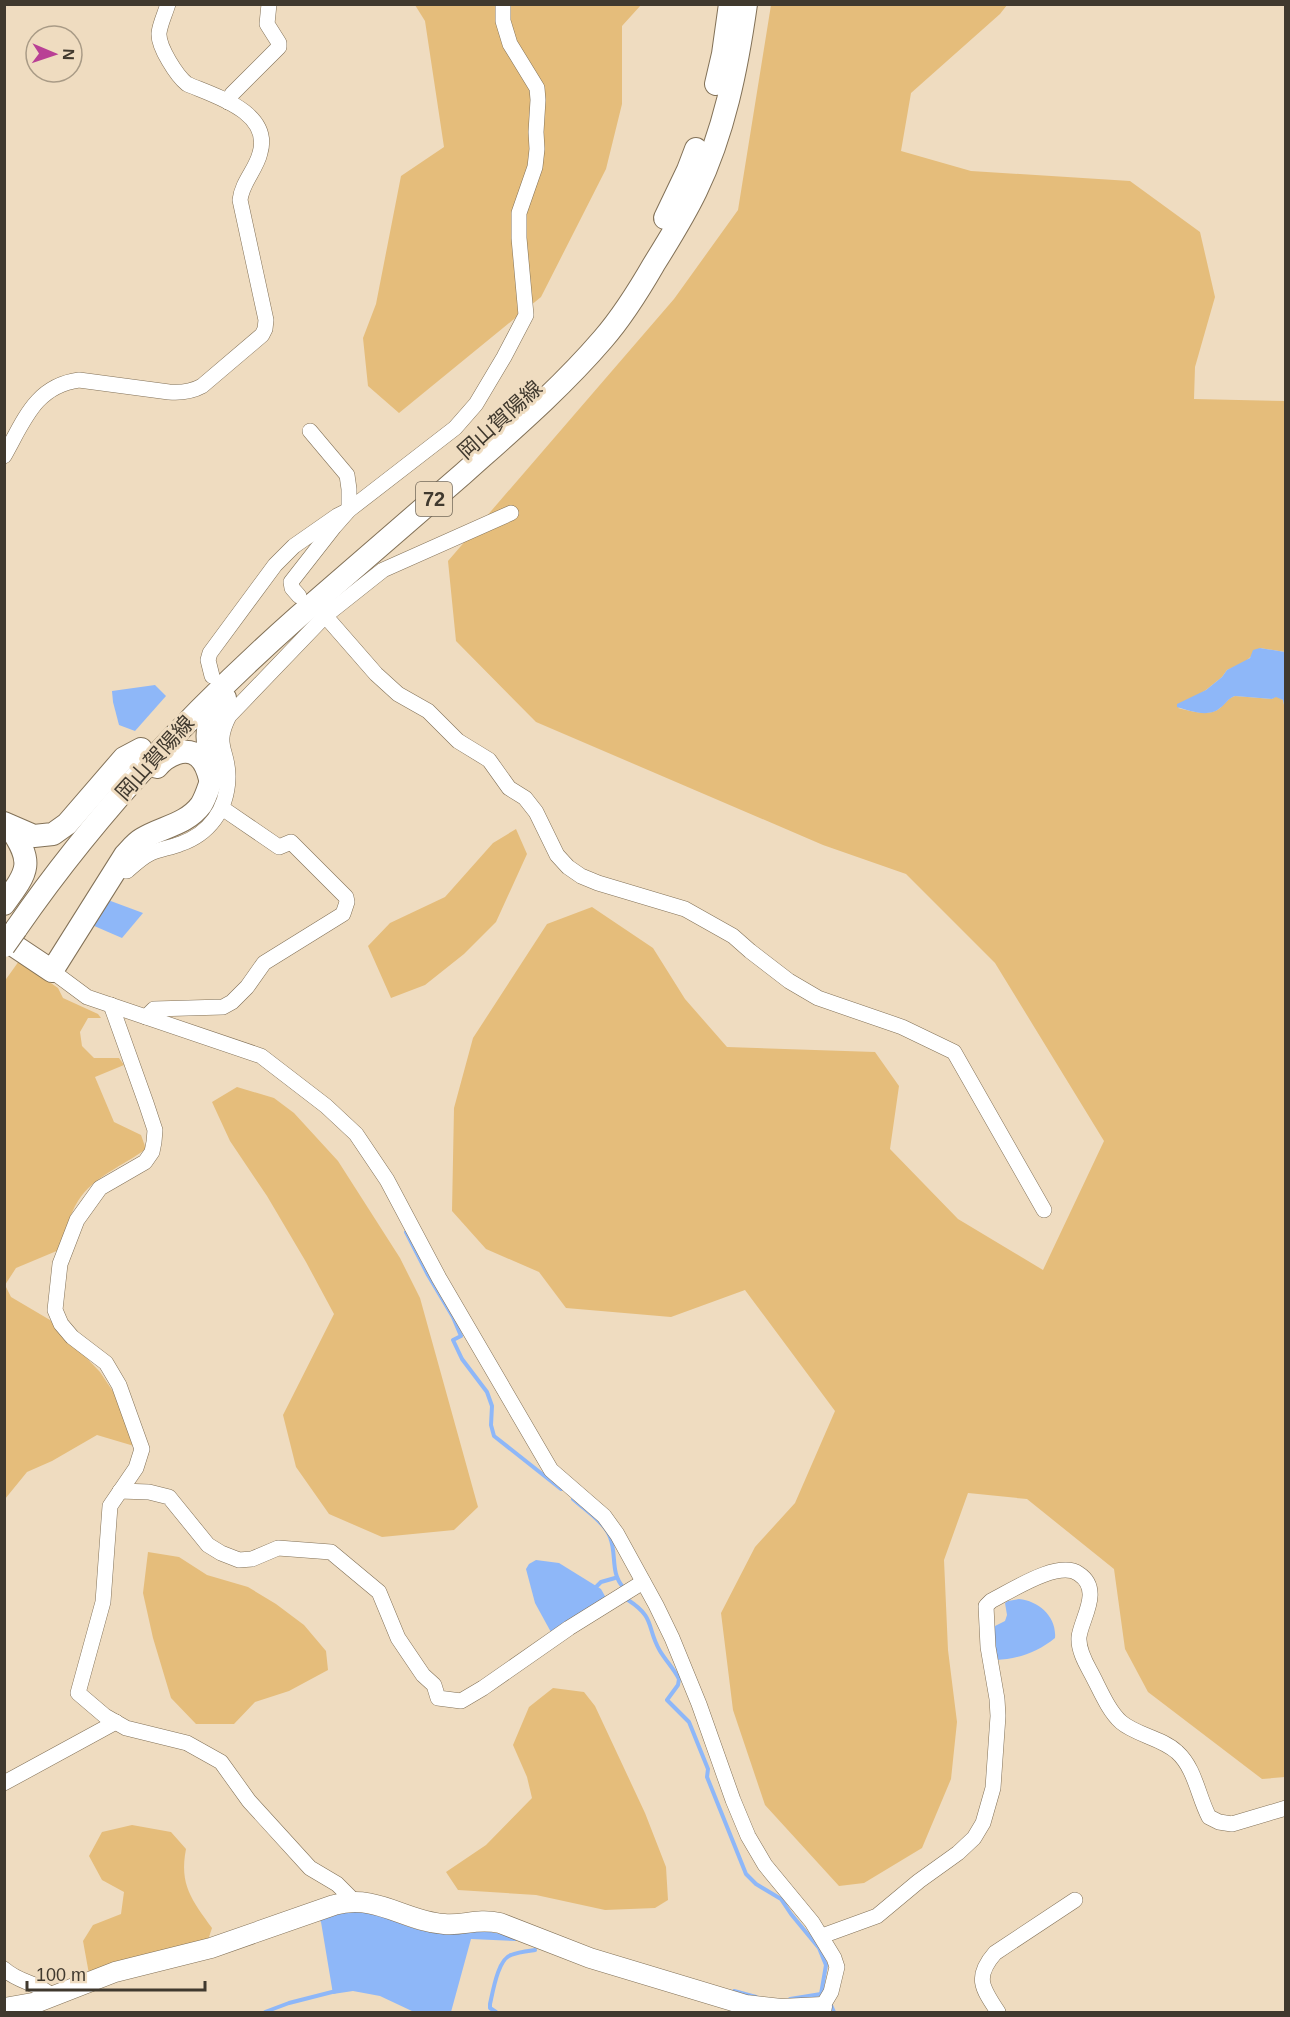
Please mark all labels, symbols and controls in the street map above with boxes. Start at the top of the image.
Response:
north arrow [24,24,84,84]
text: N [60,48,77,61]
street label: 岡山賀陽線 [453,376,546,463]
road number: 72 [416,482,452,516]
street label: 岡山賀陽線 [111,711,198,804]
scale bar [27,1954,206,1992]
text: 100 m [36,1965,86,1985]

